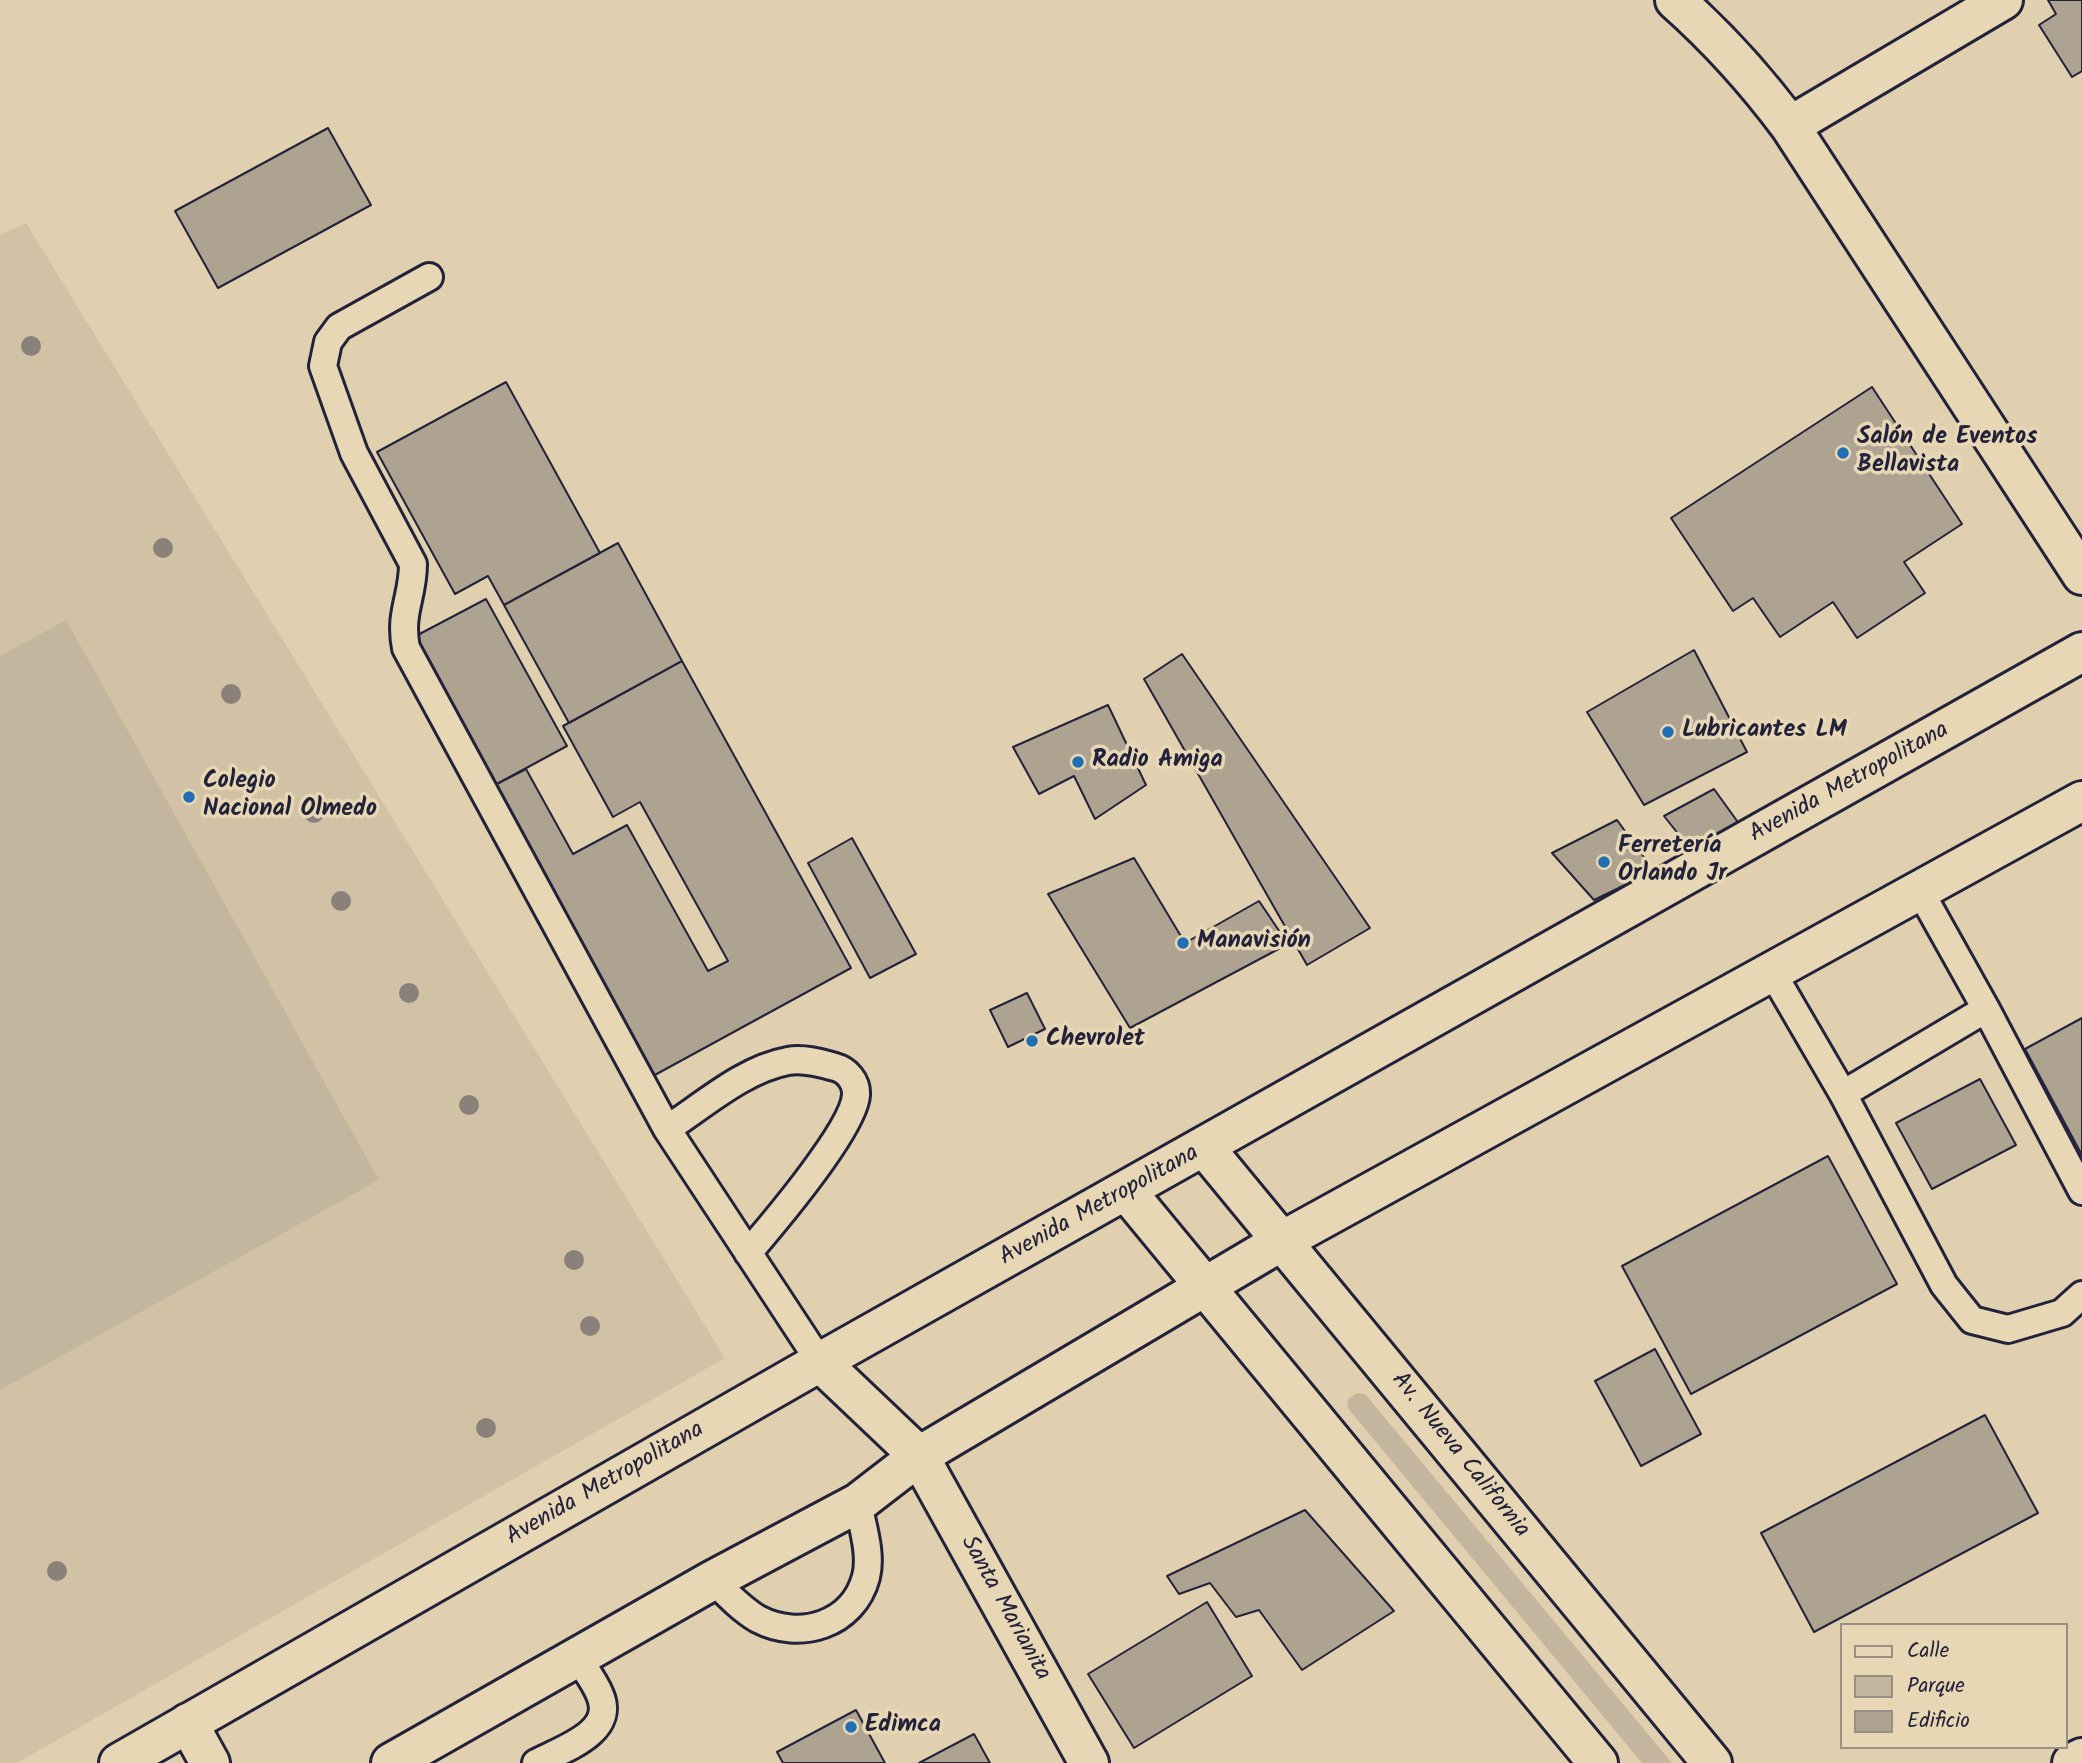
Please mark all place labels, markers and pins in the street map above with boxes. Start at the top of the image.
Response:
place label: Salón de Eventos Bellavista [1857,425,2037,481]
marker: Salón de Eventos Bellavista [1835,445,1851,461]
place label: Lubricantes LM [1682,718,1847,746]
marker: Lubricantes LM [1660,724,1676,740]
place label: Radio Amiga [1092,748,1223,776]
marker: Radio Amiga [1070,754,1086,770]
place label: Colegio Nacional Olmedo [203,769,377,825]
marker: Colegio Nacional Olmedo [181,789,197,805]
place label: Ferretería Orlando Jr [1618,834,1727,890]
marker: Ferretería Orlando Jr [1596,854,1612,870]
place label: Manavisión [1197,929,1311,957]
marker: Manavisión [1175,935,1191,951]
place label: Chevrolet [1046,1027,1145,1055]
marker: Chevrolet [1024,1033,1040,1049]
place label: Edimca [865,1713,941,1741]
marker: Edimca [843,1719,859,1735]

